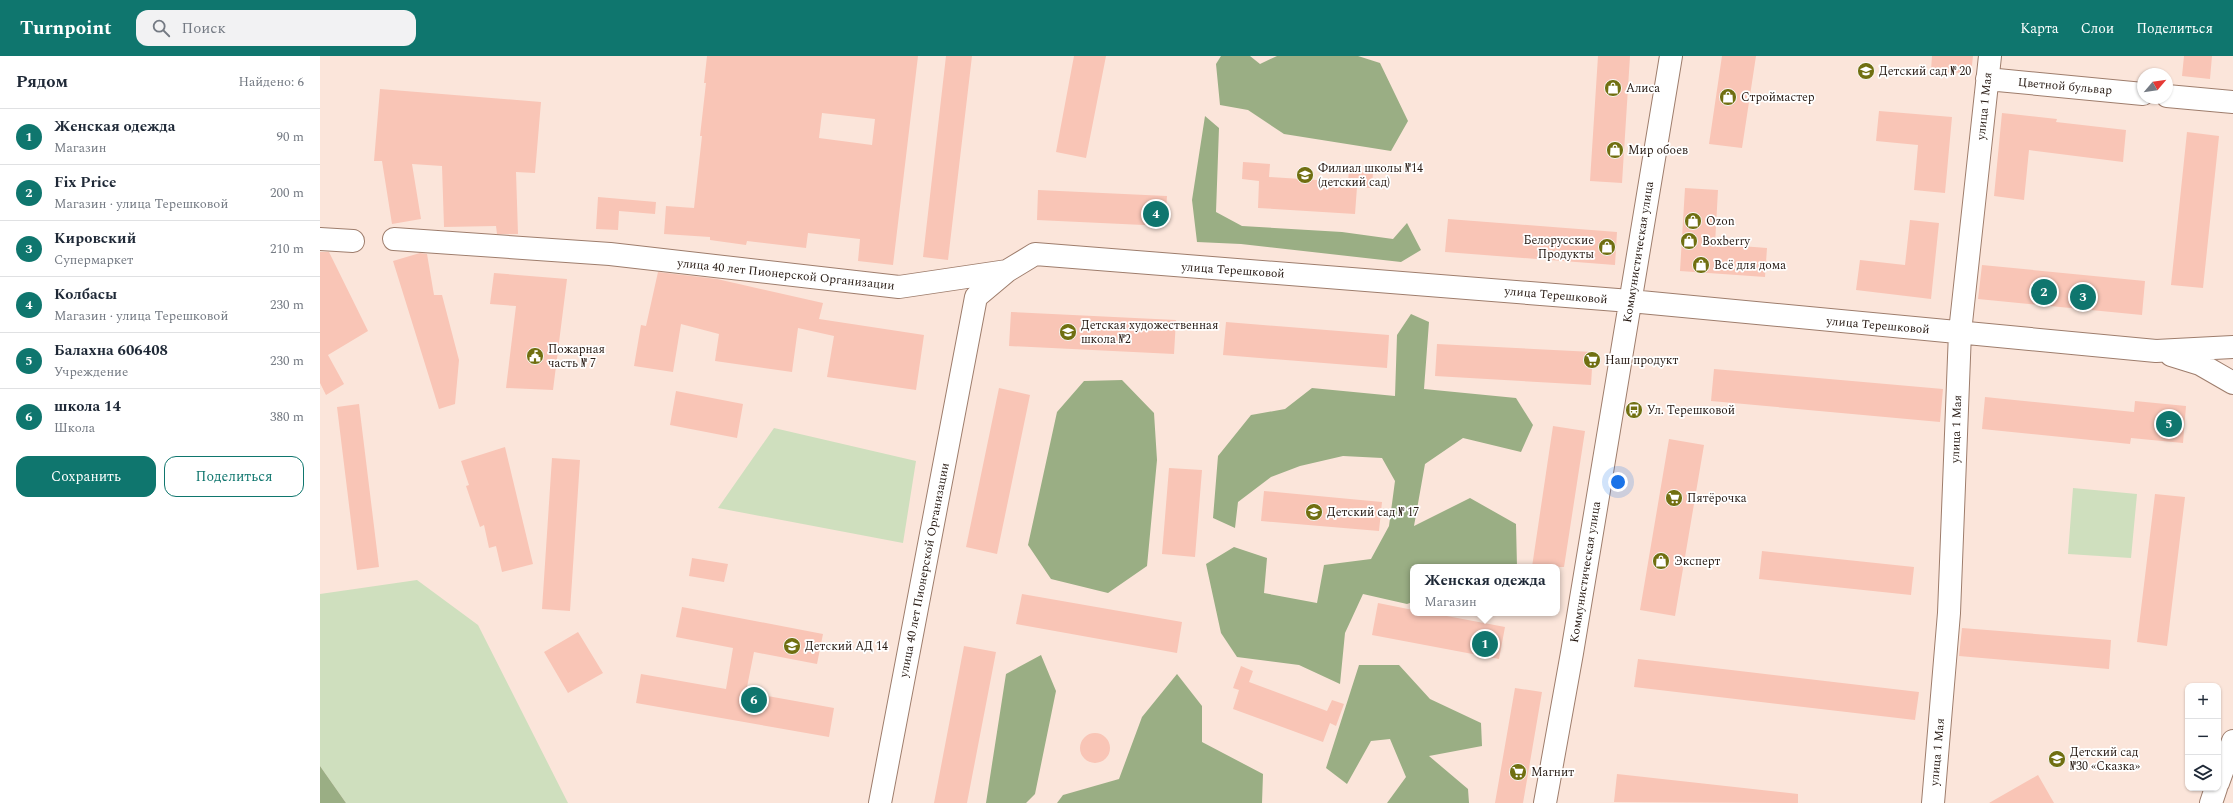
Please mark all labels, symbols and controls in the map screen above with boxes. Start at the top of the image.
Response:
search box [136,10,416,46]
text: Turnpoint [20,14,112,43]
icon: search [150,17,172,39]
text: Поиск [182,17,226,40]
text: Карта [2020,18,2059,39]
text: Слои [2081,18,2114,39]
text: Поделиться [2136,18,2213,39]
school or university icon: Детский сад № 20 [1856,61,1876,81]
place label: Детский сад № 20 [1879,62,1971,81]
north arrow [2137,68,2173,104]
text: Рядом [16,69,68,95]
street label: улица 1 Мая [1971,71,1998,142]
text: Найдено: 6 [238,72,304,92]
street label: Цветной бульвар [2017,73,2113,100]
shop icon: Алиса [1603,78,1623,98]
place label: Алиса [1626,79,1660,98]
shop icon: Строймастер [1718,87,1738,107]
place label: Строймастер [1741,88,1815,107]
text: Женская одежда [54,115,175,138]
text: 1 [25,127,33,147]
text: 90 m [277,127,304,147]
text: Магазин [54,138,106,158]
shop icon: Мир обоев [1605,140,1625,160]
place label: Мир обоев [1628,141,1688,160]
place label: Филиал школы №14 (детский сад) [1318,159,1423,192]
school or university icon: Филиал школы №14 (детский сад) [1295,165,1315,185]
text: Fix Price [54,171,116,194]
street label: Коммунистическая улица [1618,180,1659,324]
text: 2 [25,183,33,203]
text: 200 m [270,183,304,203]
text: Магазин · улица Терешковой [54,194,228,214]
pin: 4 [1143,199,1169,229]
shop icon: Ozon [1683,211,1703,231]
place label: Ozon [1706,212,1735,231]
text: Кировский [54,227,136,250]
place label: Белорусские Продукты [1523,231,1594,264]
shop icon: Boxberry [1679,231,1699,251]
place label: Boxberry [1702,232,1751,251]
shop icon: Белорусские Продукты [1597,237,1617,257]
text: 3 [25,239,33,259]
text: 210 m [270,239,304,259]
text: Супермаркет [54,250,134,270]
street label: улица 40 лет Пионерской Организации [675,254,896,295]
shop icon: Всё для дома [1691,255,1711,275]
place label: Всё для дома [1714,256,1786,275]
street label: улица Терешковой [1180,257,1285,284]
pin: 2 [2031,277,2057,307]
street label: улица Терешковой [1503,281,1608,309]
pin: 3 [2070,282,2096,312]
text: Колбасы [54,283,117,306]
text: 4 [25,295,33,315]
text: 230 m [270,295,304,315]
text: Магазин · улица Терешковой [54,306,228,326]
street label: улица Терешковой [1825,311,1930,339]
place label: Детская художественная школа №2 [1081,316,1218,349]
school or university icon: Детская художественная школа №2 [1058,322,1078,342]
text: Балахна 606408 [54,339,168,362]
place label: Пожарная часть № 7 [548,340,605,373]
public building icon: Пожарная часть № 7 [525,346,545,366]
supermarket icon: Наш продукт [1582,350,1602,370]
text: 5 [25,351,33,371]
text: 230 m [270,351,304,371]
place label: Наш продукт [1605,351,1678,370]
text: Учреждение [54,362,128,382]
text: школа 14 [54,395,121,418]
street label: улица 1 Мая [1946,395,1967,464]
bus stop icon: Ул. Терешковой [1624,400,1644,420]
place label: Ул. Терешковой [1647,401,1735,420]
text: 6 [25,407,33,427]
text: 380 m [270,407,304,427]
pin: 5 [2156,409,2182,439]
text: Школа [54,418,95,438]
button: Сохранить [16,456,156,497]
button: Поделиться [164,456,304,497]
street label: улица 40 лет Пионерской Организации [894,461,955,680]
your location [1608,472,1628,492]
supermarket icon: Пятёрочка [1664,488,1684,508]
place label: Пятёрочка [1687,489,1747,508]
street label: Коммунистическая улица [1565,500,1606,644]
school or university icon: Детский сад № 17 [1304,502,1324,522]
place label: Детский сад № 17 [1327,503,1419,522]
shop icon: Эксперт [1651,551,1671,571]
place label: Эксперт [1674,552,1721,571]
popup [1410,564,1560,616]
text: Женская одежда [1424,569,1546,592]
text: Магазин [1424,592,1477,612]
pin: 1 [1472,629,1498,659]
school or university icon: Детский АД 14 [782,636,802,656]
place label: Детский АД 14 [805,637,888,656]
map controls [2185,683,2221,791]
button: + [2185,683,2221,719]
pin: 6 [741,685,767,715]
street label: улица 1 Мая [1925,717,1950,788]
button: − [2185,719,2221,755]
place label: Детский сад №30 «Сказка» [2070,743,2140,776]
school or university icon: Детский сад №30 «Сказка» [2047,749,2067,769]
button: layers [2185,755,2221,791]
supermarket icon: Магнит [1508,762,1528,782]
place label: Магнит [1531,763,1574,782]

